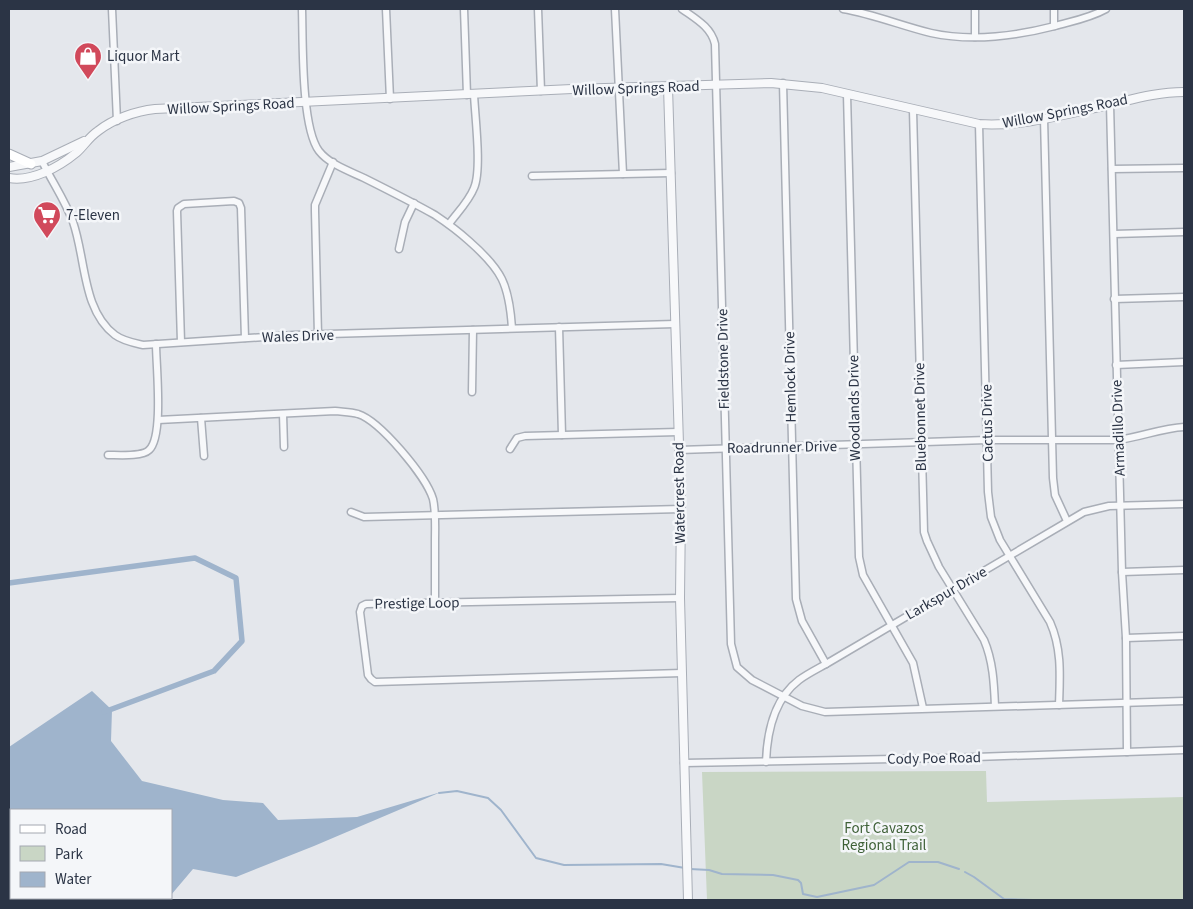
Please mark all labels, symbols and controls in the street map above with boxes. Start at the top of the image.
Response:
shop icon: Liquor Mart [73,41,103,80]
place label: Liquor Mart [107,46,180,67]
street label: Willow Springs Road [572,76,700,101]
street label: Willow Springs Road [1001,89,1130,134]
street label: Willow Springs Road [167,93,295,120]
supermarket icon: 7-Eleven [32,200,62,239]
place label: 7-Eleven [66,205,120,226]
street label: Fieldstone Drive [712,308,735,410]
street label: Wales Drive [262,325,334,348]
street label: Hemlock Drive [779,331,802,423]
street label: Woodlands Drive [843,355,866,461]
street label: Bluebonnet Drive [909,362,932,472]
street label: Armadillo Drive [1106,379,1131,477]
street label: Cactus Drive [976,384,999,462]
street label: Roadrunner Drive [727,436,837,459]
street label: Watercrest Road [668,442,691,544]
street label: Larkspur Drive [902,562,991,625]
street label: Prestige Loop [374,592,460,615]
street label: Cody Poe Road [887,747,981,770]
legend [10,809,172,899]
park label: Fort Cavazos Regional Trail [842,818,927,856]
text: Road [55,819,87,840]
text: Park [55,844,84,865]
text: Water [55,869,92,890]

